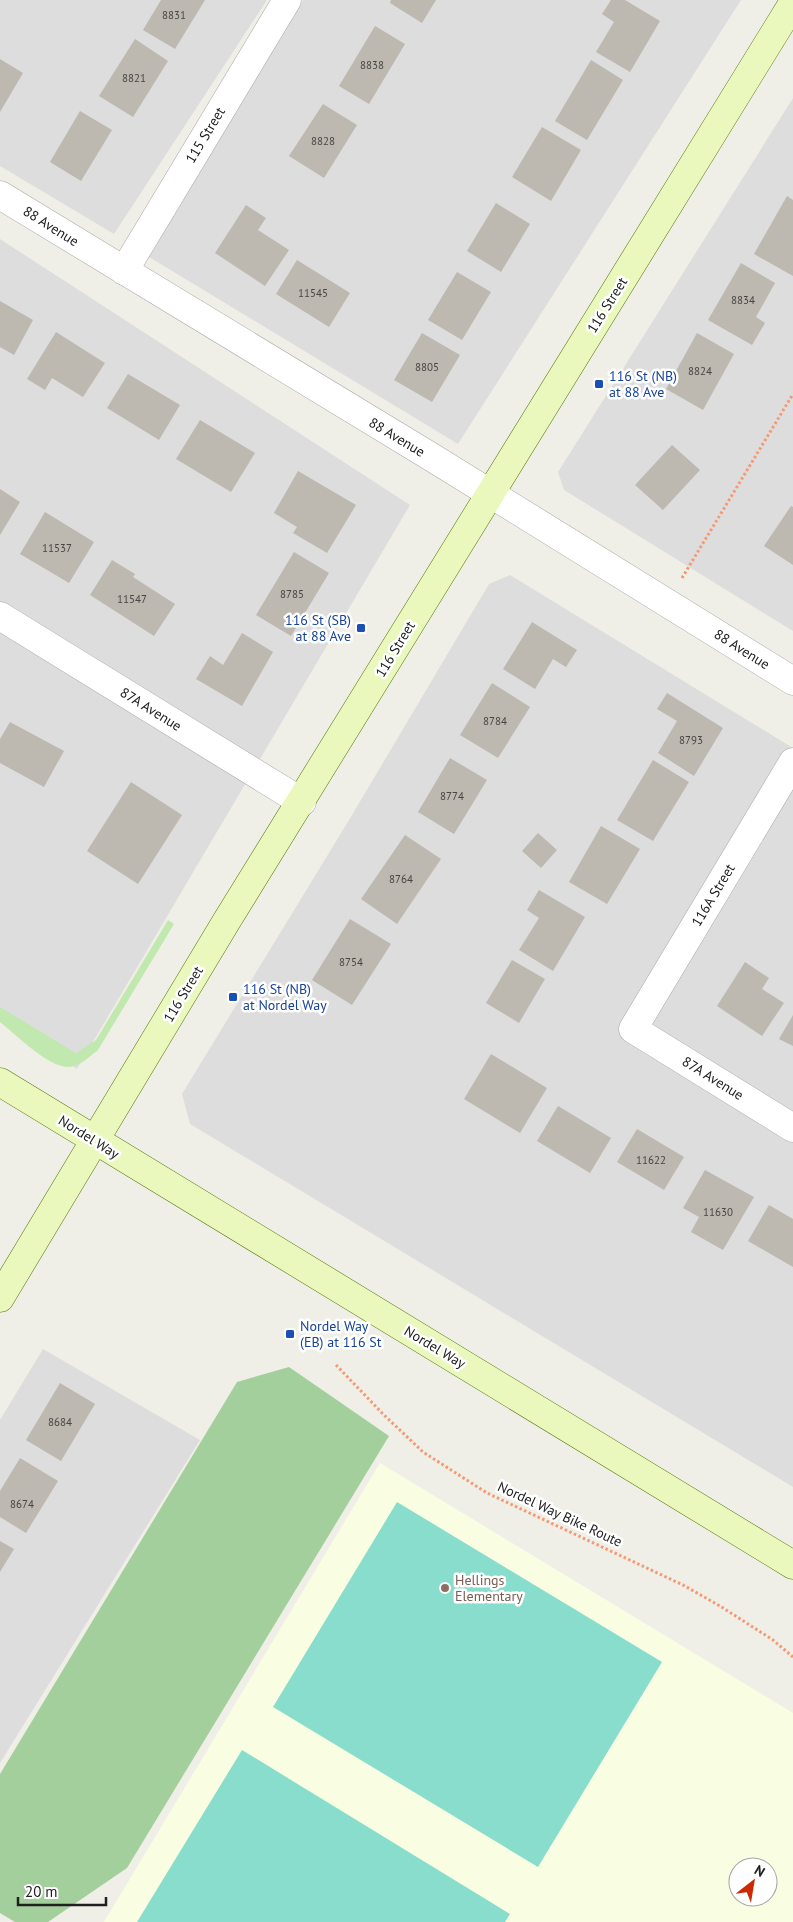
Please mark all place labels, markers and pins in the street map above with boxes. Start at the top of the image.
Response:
place label: 116 St (NB) at 88 Ave [609,367,677,401]
marker: 116 St (NB) at 88 Ave [593,378,605,390]
place label: 116 St (SB) at 88 Ave [285,611,351,645]
marker: 116 St (SB) at 88 Ave [355,622,367,634]
place label: 116 St (NB) at Nordel Way [243,980,327,1014]
marker: 116 St (NB) at Nordel Way [227,991,239,1003]
place label: Nordel Way (EB) at 116 St [300,1317,382,1351]
marker: Nordel Way (EB) at 116 St [284,1328,296,1340]
place label: Hellings Elementary [455,1571,523,1605]
marker: Hellings Elementary [439,1582,451,1594]

